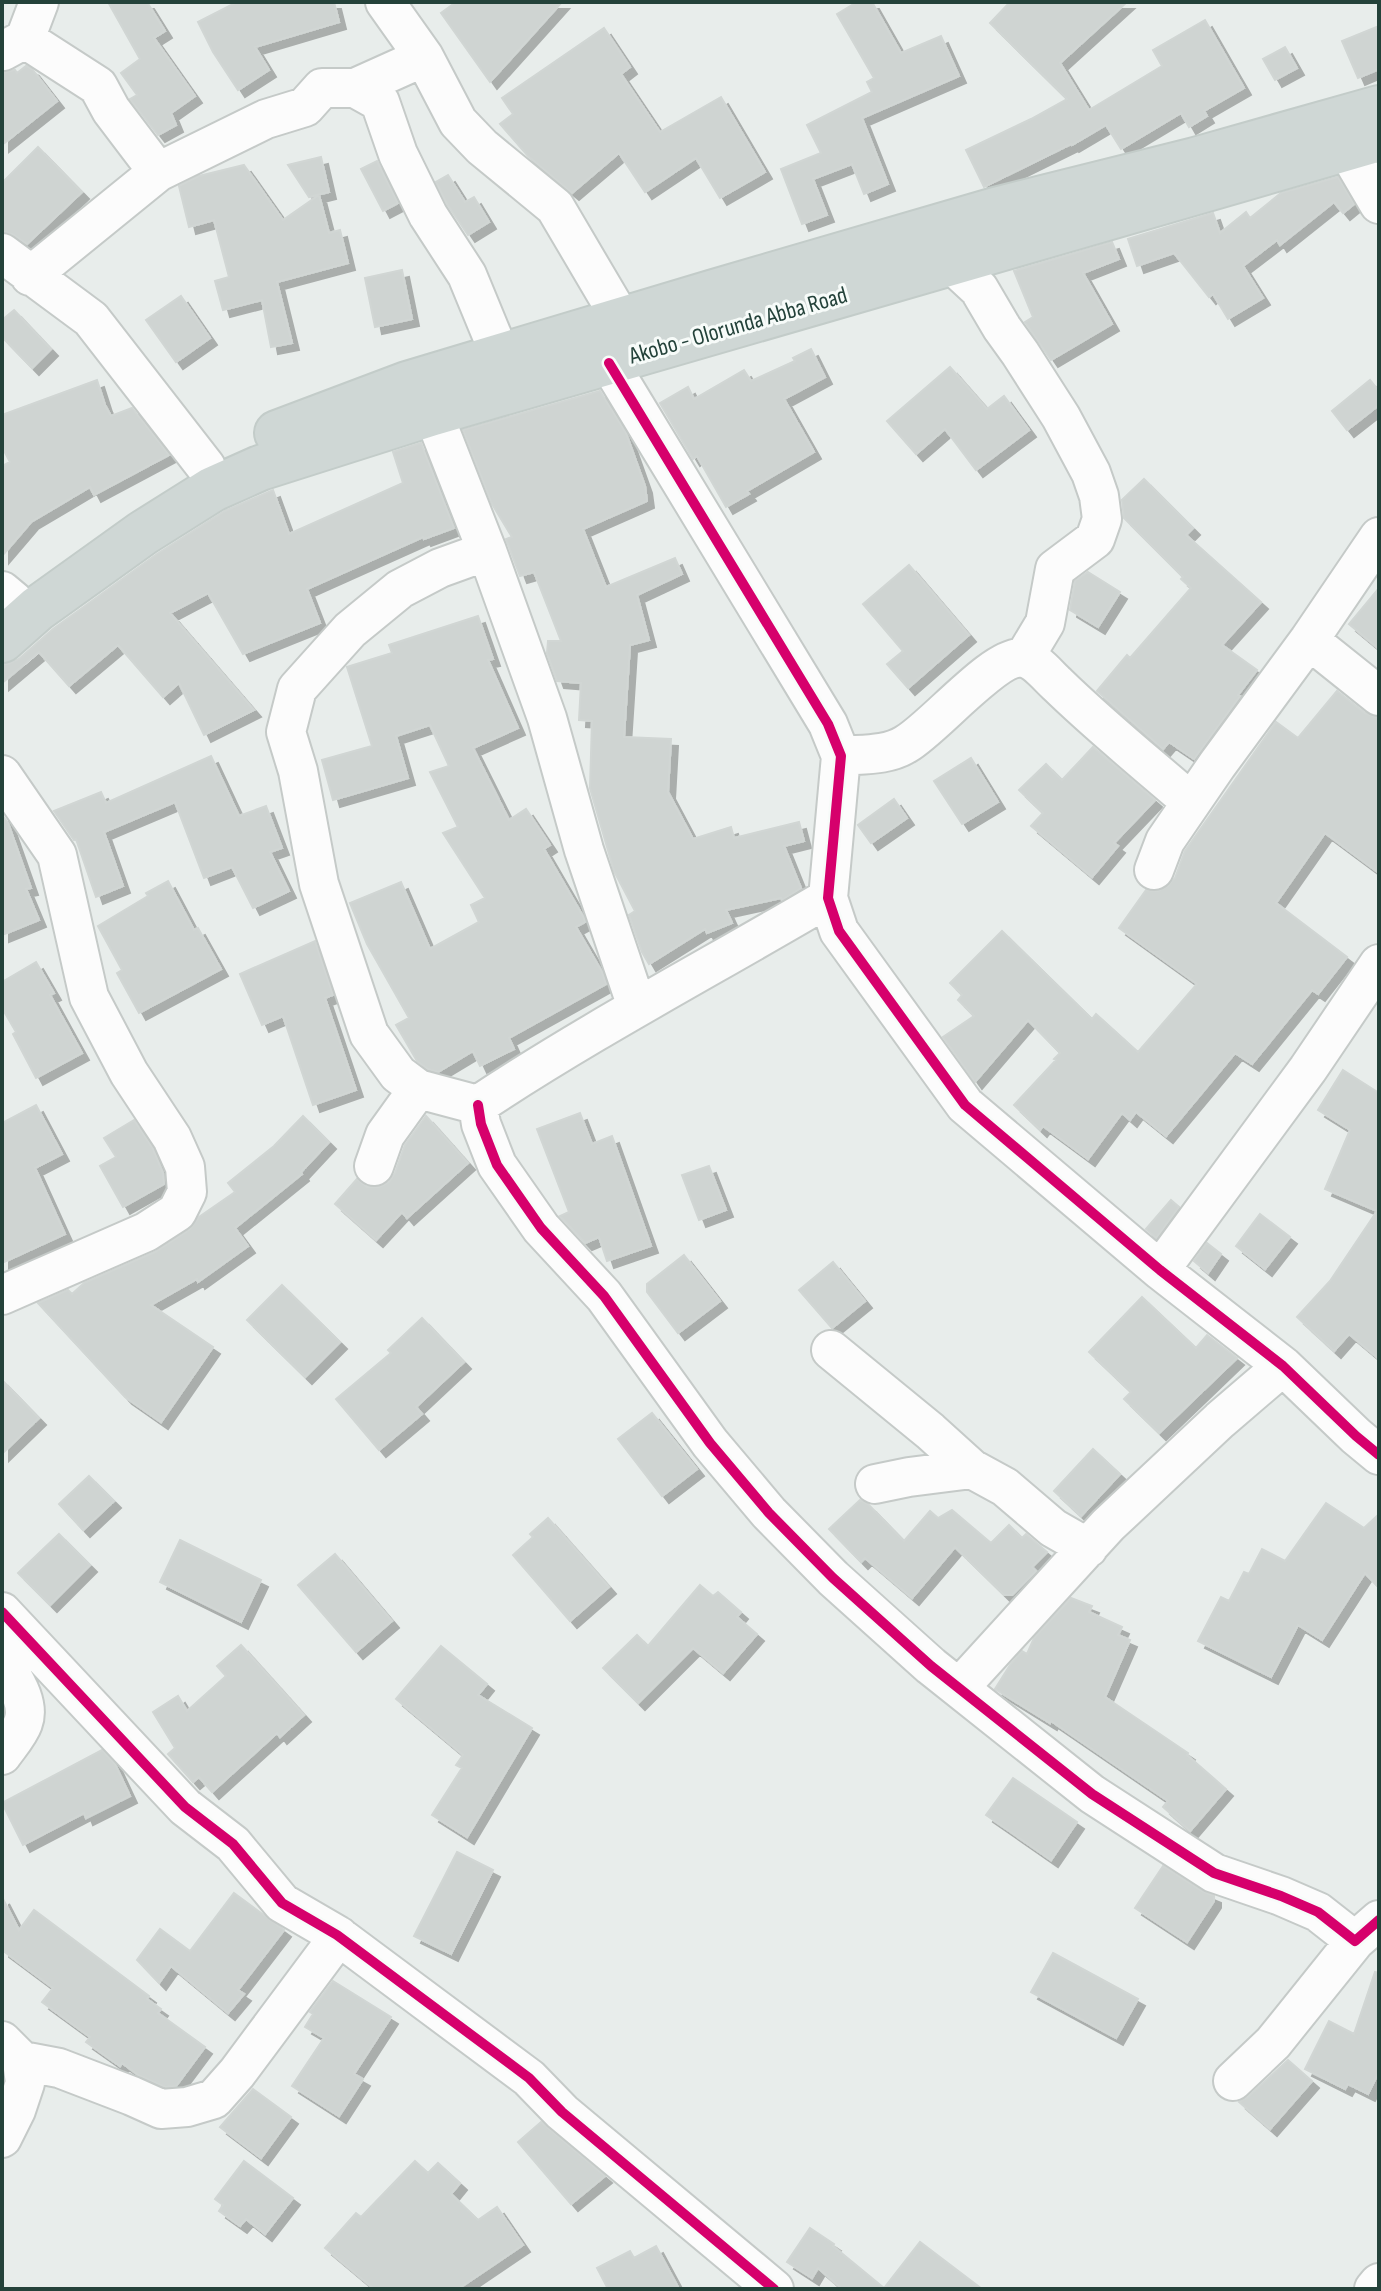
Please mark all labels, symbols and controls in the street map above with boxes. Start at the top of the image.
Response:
street label: Akobo - Olorunda Abba Road [625,280,851,371]

